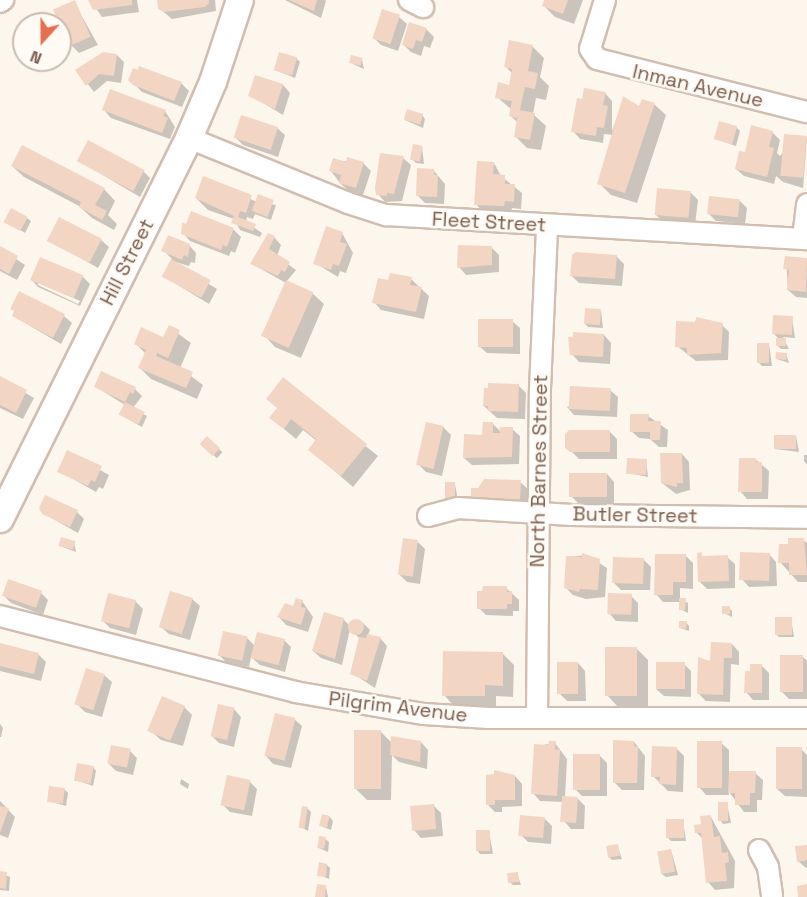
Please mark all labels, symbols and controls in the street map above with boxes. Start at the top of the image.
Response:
north arrow [12,12,72,72]
text: N [27,46,45,69]
street label: Inman Avenue [630,59,766,113]
street label: Fleet Street [431,207,547,237]
street label: Hill Street [95,215,159,309]
street label: North Barnes Street [525,374,553,568]
street label: Butler Street [572,502,698,528]
street label: Pilgrim Avenue [327,687,469,727]

